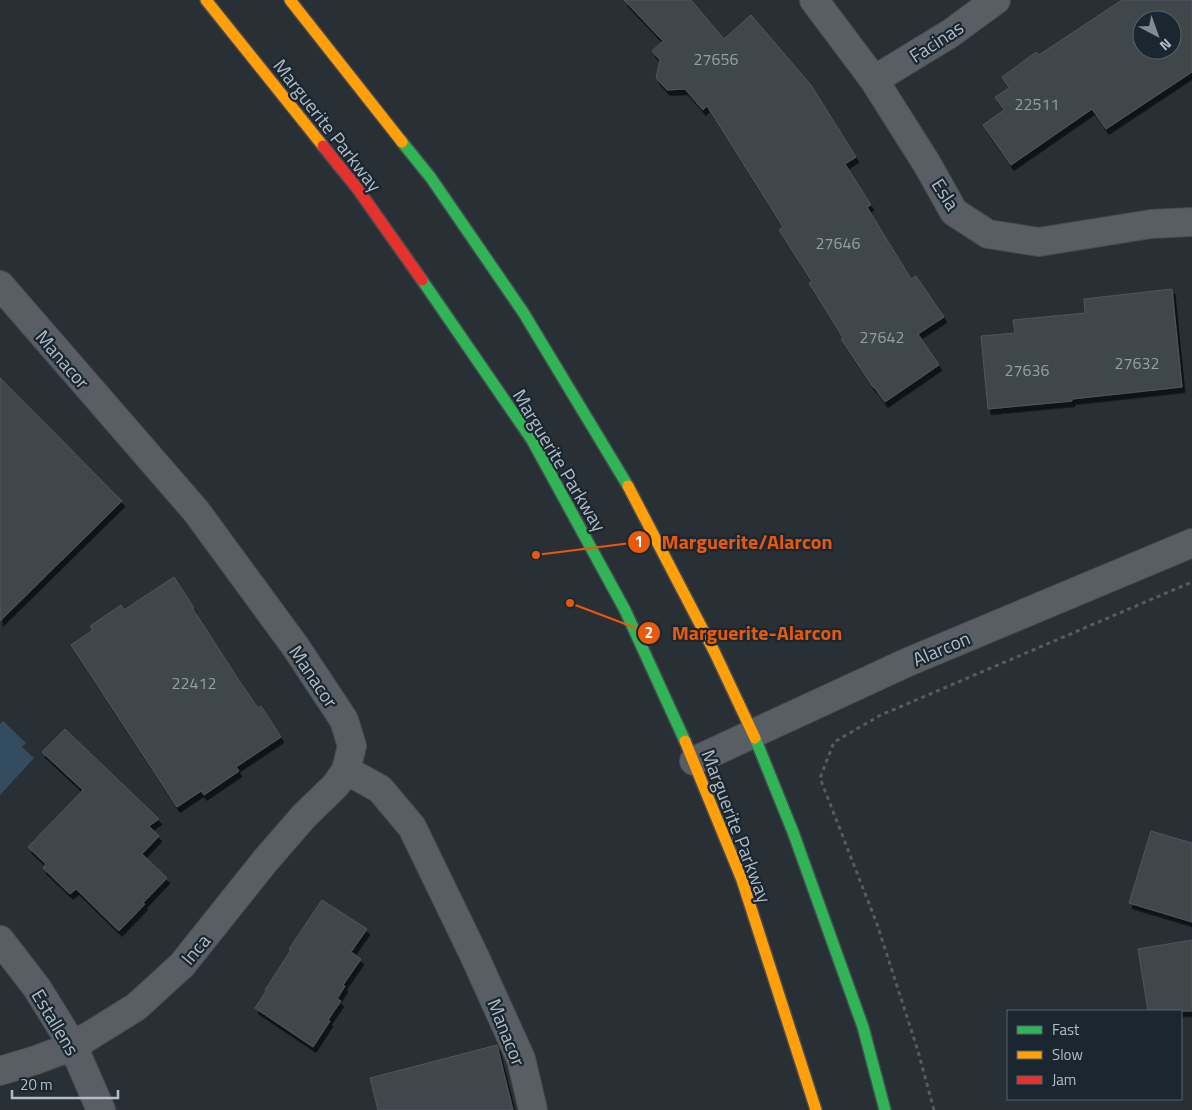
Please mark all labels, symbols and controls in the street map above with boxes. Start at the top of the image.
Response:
north arrow [1132,10,1182,60]
street label: Facinas [903,12,969,69]
text: N [1155,34,1176,56]
house number: 27656 [694,47,738,71]
street label: Marguerite Parkway [267,52,389,198]
house number: 22511 [1015,92,1059,116]
street label: Esla [925,172,967,216]
house number: 27646 [816,231,860,255]
street label: Manacor [29,323,97,395]
house number: 27642 [860,325,904,349]
house number: 27632 [1115,351,1159,375]
house number: 27636 [1005,358,1049,382]
street label: Marguerite Parkway [506,383,614,537]
callout: Marguerite/Alarcon [627,525,843,560]
text: Marguerite/Alarcon [661,526,833,557]
text: 1 [635,530,643,553]
callout: Marguerite-Alarcon [636,616,852,651]
text: Marguerite-Alarcon [672,617,842,648]
text: 2 [645,621,653,644]
street label: Alarcon [908,623,974,673]
street label: Manacor [282,639,346,713]
house number: 22412 [172,671,216,695]
street label: Marguerite Parkway [694,745,780,907]
street label: Inca [173,927,217,971]
street label: Estallens [25,983,87,1061]
street label: Manacor [480,994,534,1070]
legend [1007,1010,1182,1100]
text: Fast [1052,1018,1080,1041]
text: Slow [1052,1043,1083,1066]
scale bar [12,1068,119,1100]
text: Jam [1052,1068,1076,1091]
text: 20 m [20,1073,53,1096]

